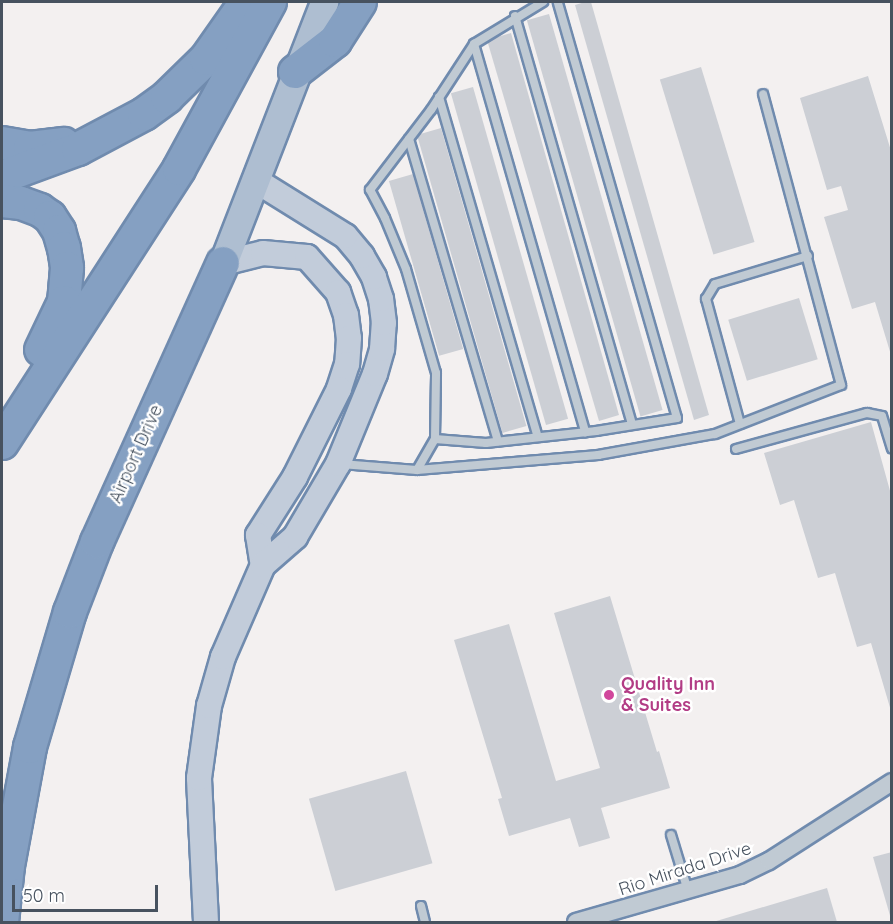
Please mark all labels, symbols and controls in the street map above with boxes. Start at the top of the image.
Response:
street label: Airport Drive [105,401,167,507]
place label: Quality Inn & Suites [621,674,715,716]
marker: Quality Inn & Suites [602,688,616,702]
street label: Rio Mirada Drive [616,837,754,901]
scale bar [15,873,160,911]
text: 50 m [23,884,65,907]

